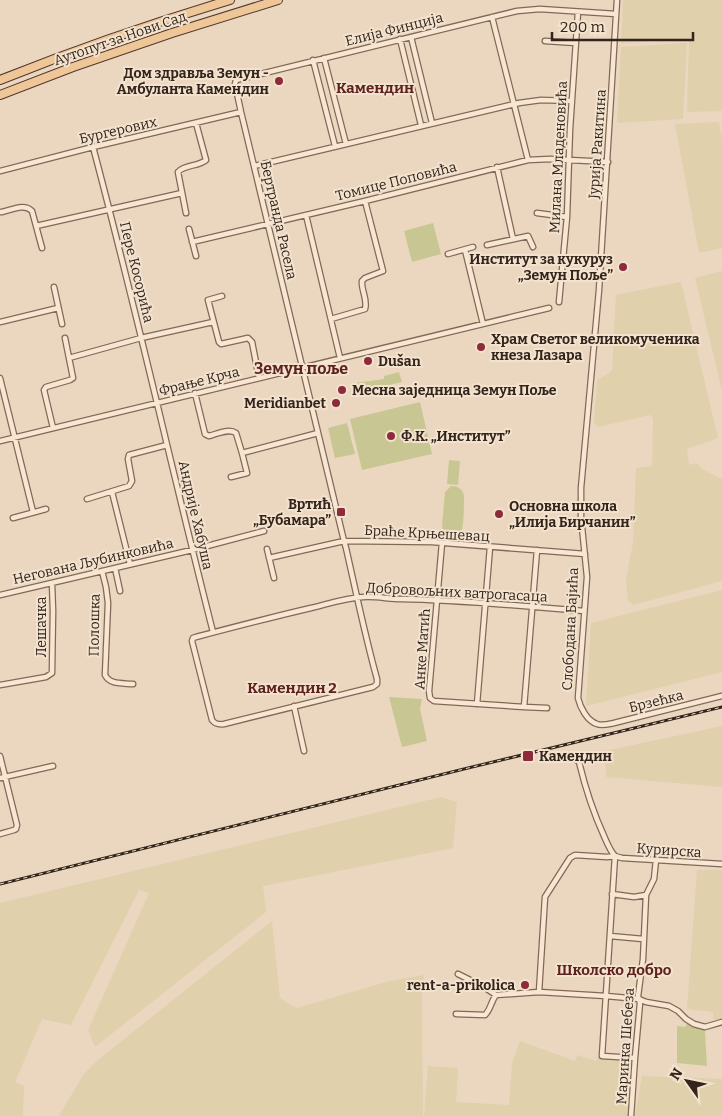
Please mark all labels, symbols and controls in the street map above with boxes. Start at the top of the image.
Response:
street label: Аутопут за Нови Сад [52,8,189,69]
street label: Елија Финција [343,9,445,50]
scale bar [552,10,693,42]
text: 200 m [560,18,605,36]
place label: Дом здравља Земун - Амбуланта Камендин [117,65,269,98]
marker: Дом здравља Земун - Амбуланта Камендин [273,75,285,87]
district label: Камендин [336,79,414,97]
street label: Милана Младеновића [546,80,571,234]
street label: Јурија Ракитина [585,88,610,200]
street label: Бургерових [78,113,159,148]
street label: Томице Поповића [334,158,459,205]
street label: Бертранда Расела [257,159,301,282]
street label: Пере Косорића [116,220,157,325]
place label: Институт за кукуруз „Земун Поље” [469,251,613,284]
marker: Институт за кукуруз „Земун Поље” [617,261,629,273]
place label: Храм Светог великомученика кнеза Лазара [491,331,700,364]
marker: Храм Светог великомученика кнеза Лазара [475,341,487,353]
place label: Dušan [378,353,421,370]
marker: Dušan [362,355,374,367]
district label: Земун поље [254,359,348,378]
street label: Фрање Крча [157,363,242,400]
place label: Месна заједница Земун Поље [352,382,557,399]
marker: Месна заједница Земун Поље [336,384,348,396]
place label: Meridianbet [244,395,326,412]
marker: Meridianbet [330,397,342,409]
place label: Ф.К. „Институт” [401,428,511,445]
marker: Ф.К. „Институт” [385,430,397,442]
street label: Андрије Хабуша [175,459,216,572]
place label: Вртић „Бубамара” [253,496,331,529]
place label: Основна школа „Илија Бирчанин” [509,498,636,531]
marker: Вртић „Бубамара” [335,506,347,518]
marker: Основна школа „Илија Бирчанин” [493,508,505,520]
street label: Браће Крњешевац [364,522,490,545]
street label: Негована Љубинковића [11,535,175,588]
street label: Слободана Бајића [559,567,582,691]
street label: Добровољних ватрогасаца [366,579,548,606]
street label: Полошка [85,593,104,657]
street label: Лешачка [33,596,50,657]
street label: Анке Матић [411,608,434,690]
district label: Камендин 2 [247,679,337,697]
street label: Брзећка [627,686,685,716]
place label: Камендин [539,748,612,765]
marker: Камендин [521,749,535,763]
street label: Курирска [636,840,702,861]
district label: Школско добро [557,961,672,979]
place label: rent-a-prikolica [407,977,515,994]
marker: rent-a-prikolica [519,979,531,991]
street label: Маринка Шебеза [613,987,638,1105]
north arrow [662,1056,712,1106]
text: N [666,1065,687,1083]

